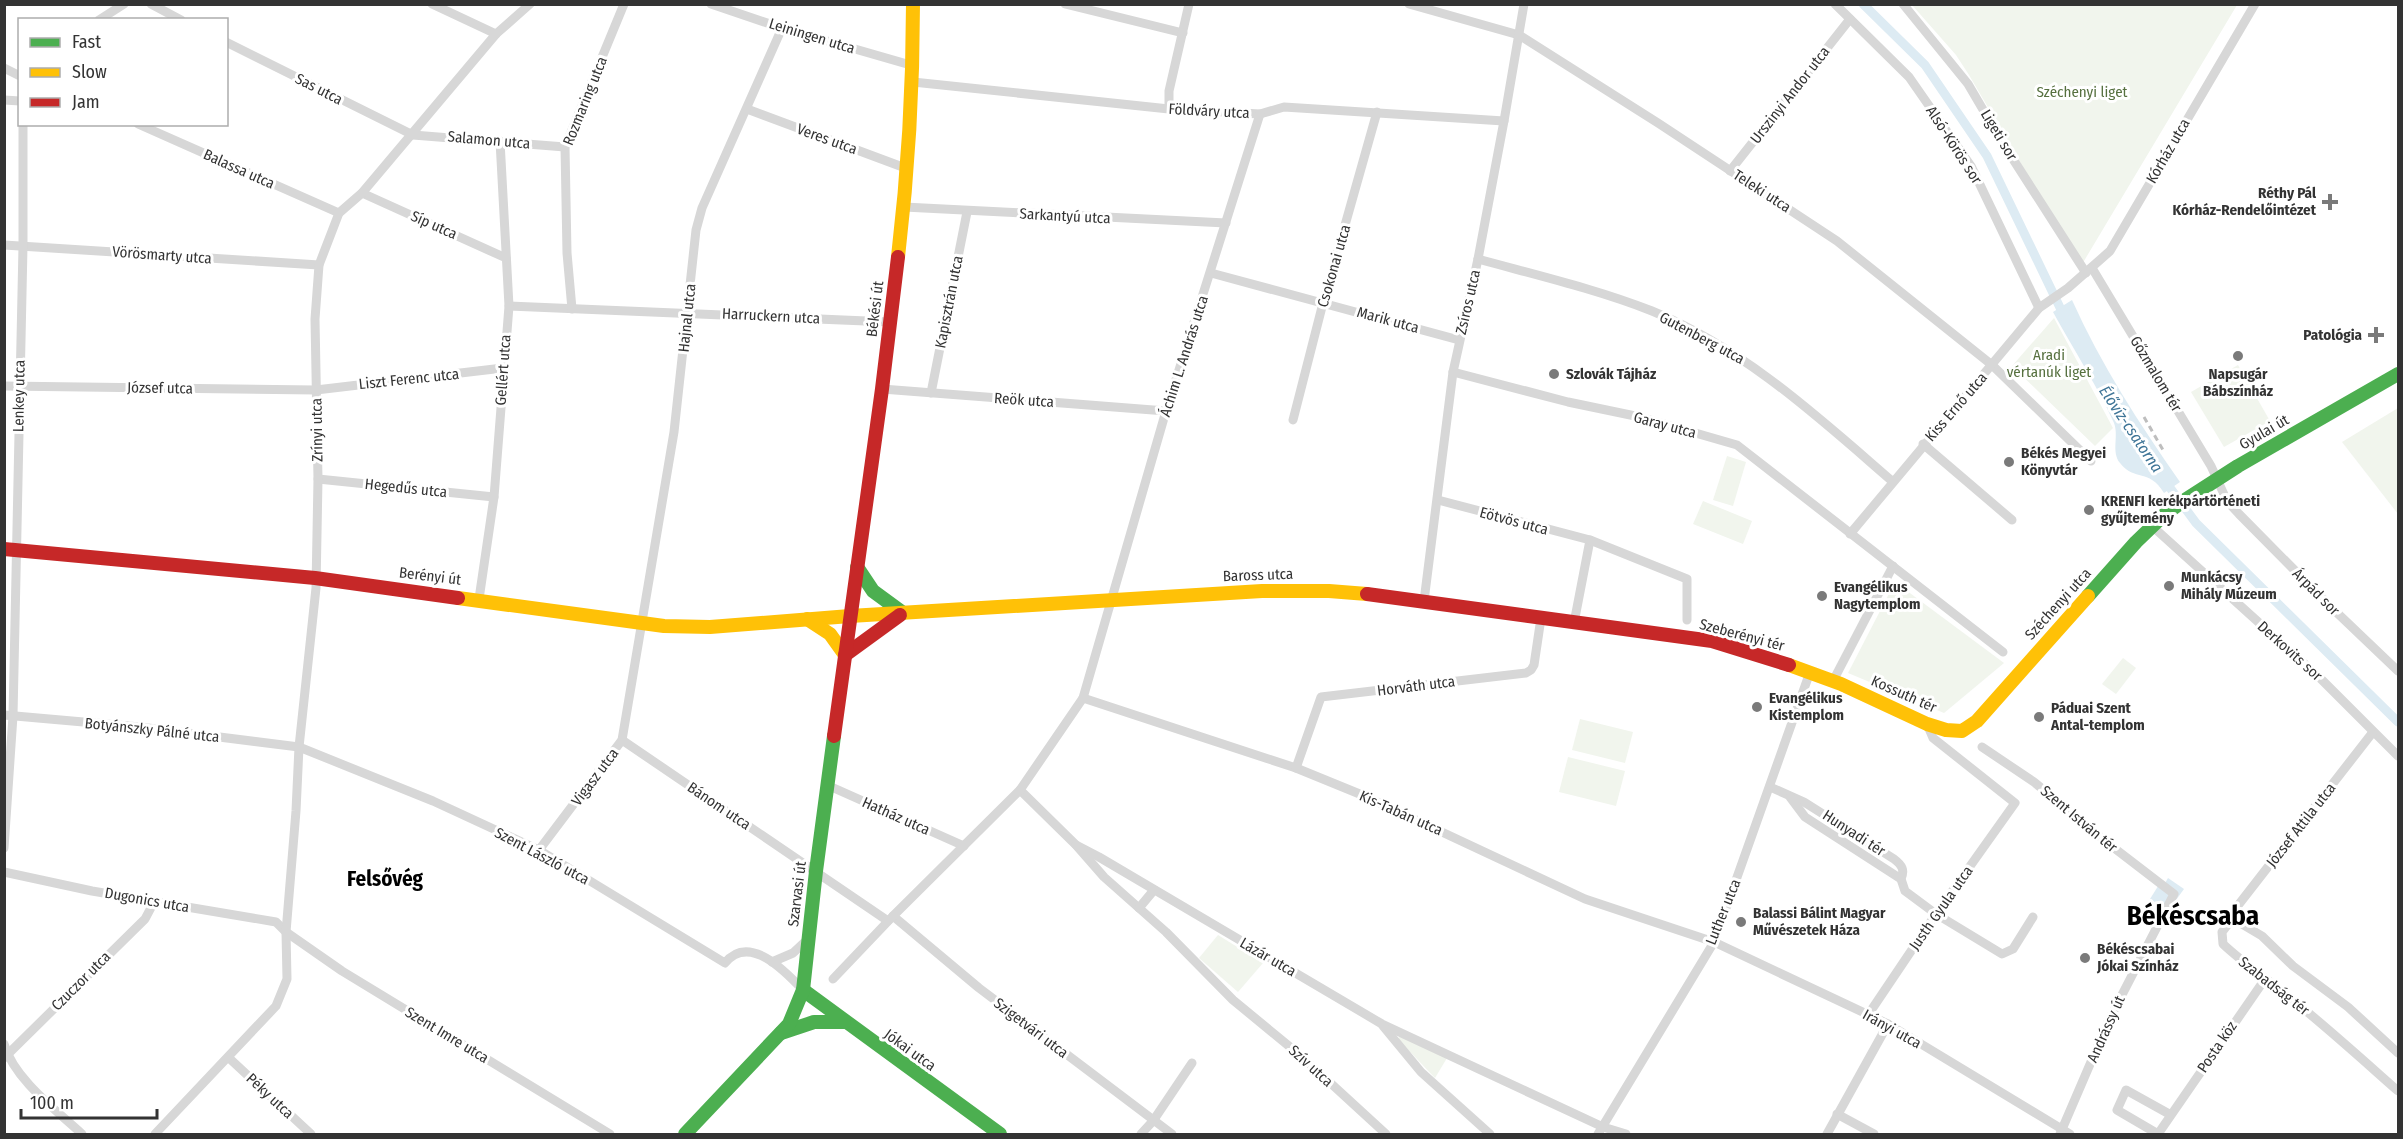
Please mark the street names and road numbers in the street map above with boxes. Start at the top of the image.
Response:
street label: Leiningen utca [767,14,857,58]
street label: Urszinyi Andor utca [1746,43,1834,147]
street label: Rozmaring utca [559,54,611,148]
street label: Sas utca [292,69,346,109]
street label: Földváry utca [1168,100,1250,122]
street label: Alsó-Körös sor [1922,103,1986,188]
street label: Ligeti sor [1977,106,2022,164]
street label: Kórház utca [2142,115,2194,187]
street label: Veres utca [794,120,860,158]
street label: Salamon utca [447,127,531,153]
street label: Balassa utca [201,145,277,193]
street label: Teleki utca [1730,166,1794,216]
street label: Sarkantyú utca [1019,205,1111,227]
street label: Síp utca [408,207,460,243]
street label: Csokonai utca [1314,223,1354,309]
street label: Vörösmarty utca [112,243,212,267]
street label: Kapisztrán utca [931,254,967,350]
street label: Zsíros utca [1452,268,1484,336]
street label: Békési út [863,280,887,338]
street label: Hajnal utca [674,283,700,353]
street label: Áchim L. András utca [1156,293,1212,419]
street label: Marik utca [1355,303,1421,337]
street label: Harruckern utca [721,304,821,328]
street label: Gutenberg utca [1656,308,1748,368]
street label: Gőzmalom tér [2126,333,2186,416]
street label: Gellért utca [492,334,514,406]
street label: Lenkey utca [9,360,29,432]
street label: Liszt Ferenc utca [358,365,460,393]
street label: Kiss Ernő utca [1921,369,1991,445]
street label: József utca [127,378,193,398]
street label: Reök utca [993,389,1055,411]
street label: Zrínyi utca [307,398,327,462]
street label: Garay utca [1632,408,1698,442]
street label: Gyulai út [2236,411,2292,453]
street label: Hegedűs utca [364,475,448,501]
street label: Eötvös utca [1478,503,1550,539]
street label: Berényi út [398,563,462,589]
street label: Széchenyi utca [2021,564,2095,644]
street label: Baross utca [1222,565,1294,585]
street label: Árpád sor [2289,565,2344,620]
street label: Szeberényi tér [1698,615,1787,655]
street label: Derkovits sor [2254,617,2327,685]
street label: Horváth utca [1376,672,1456,700]
street label: Kossuth tér [1868,672,1940,717]
street label: Botyánszky Pálné utca [84,714,220,746]
street label: Vigasz utca [568,745,622,809]
street label: Bánom utca [684,778,754,834]
street label: József Attila utca [2262,779,2340,871]
street label: Szent István tér [2037,782,2122,857]
street label: Kis-Tabán utca [1357,787,1445,839]
street label: Hatház utca [859,793,933,839]
street label: Hunyadi tér [1819,806,1889,860]
street label: Szent László utca [492,824,592,888]
street label: Szarvasi út [784,860,810,928]
street label: Justh Gyula utca [1905,862,1977,954]
street label: Luther utca [1702,876,1744,948]
street label: Dugonics utca [103,884,191,916]
street label: Lázár utca [1237,934,1299,980]
street label: Czuczor utca [48,948,114,1014]
street label: Szabadság tér [2235,953,2314,1020]
street label: Andrássy út [2083,993,2129,1065]
street label: Szigetvári utca [990,994,1072,1062]
street label: Szent Imre utca [402,1003,492,1067]
street label: Irányi utca [1860,1006,1924,1052]
street label: Posta köz [2193,1018,2241,1076]
street label: Jókai utca [881,1025,939,1075]
street label: Szív utca [1285,1041,1337,1091]
street label: Péky utca [243,1070,297,1122]

